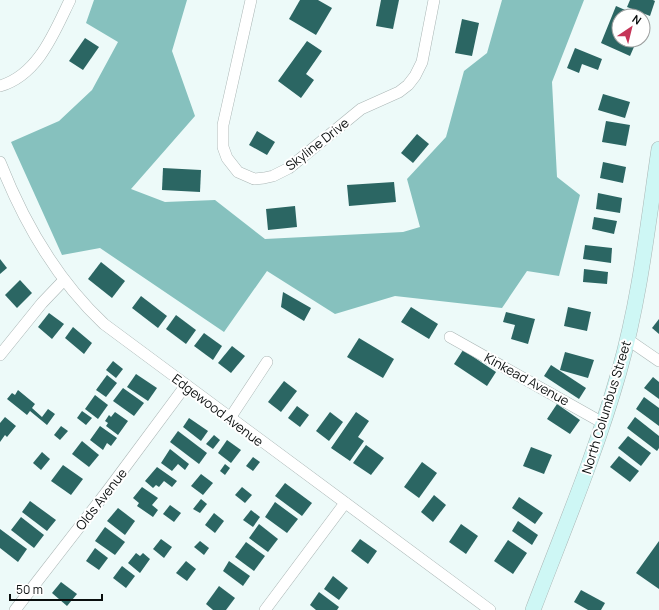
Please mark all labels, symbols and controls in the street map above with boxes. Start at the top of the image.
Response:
north arrow [611,8,651,48]
text: N [629,11,645,28]
street label: Skyline Drive [282,113,353,174]
street label: North Columbus Street [577,338,635,476]
street label: Kinkead Avenue [481,348,573,410]
street label: Edgewood Avenue [169,370,268,451]
street label: Olds Avenue [71,464,131,534]
scale bar [10,576,102,602]
text: 50 m [16,581,43,598]

